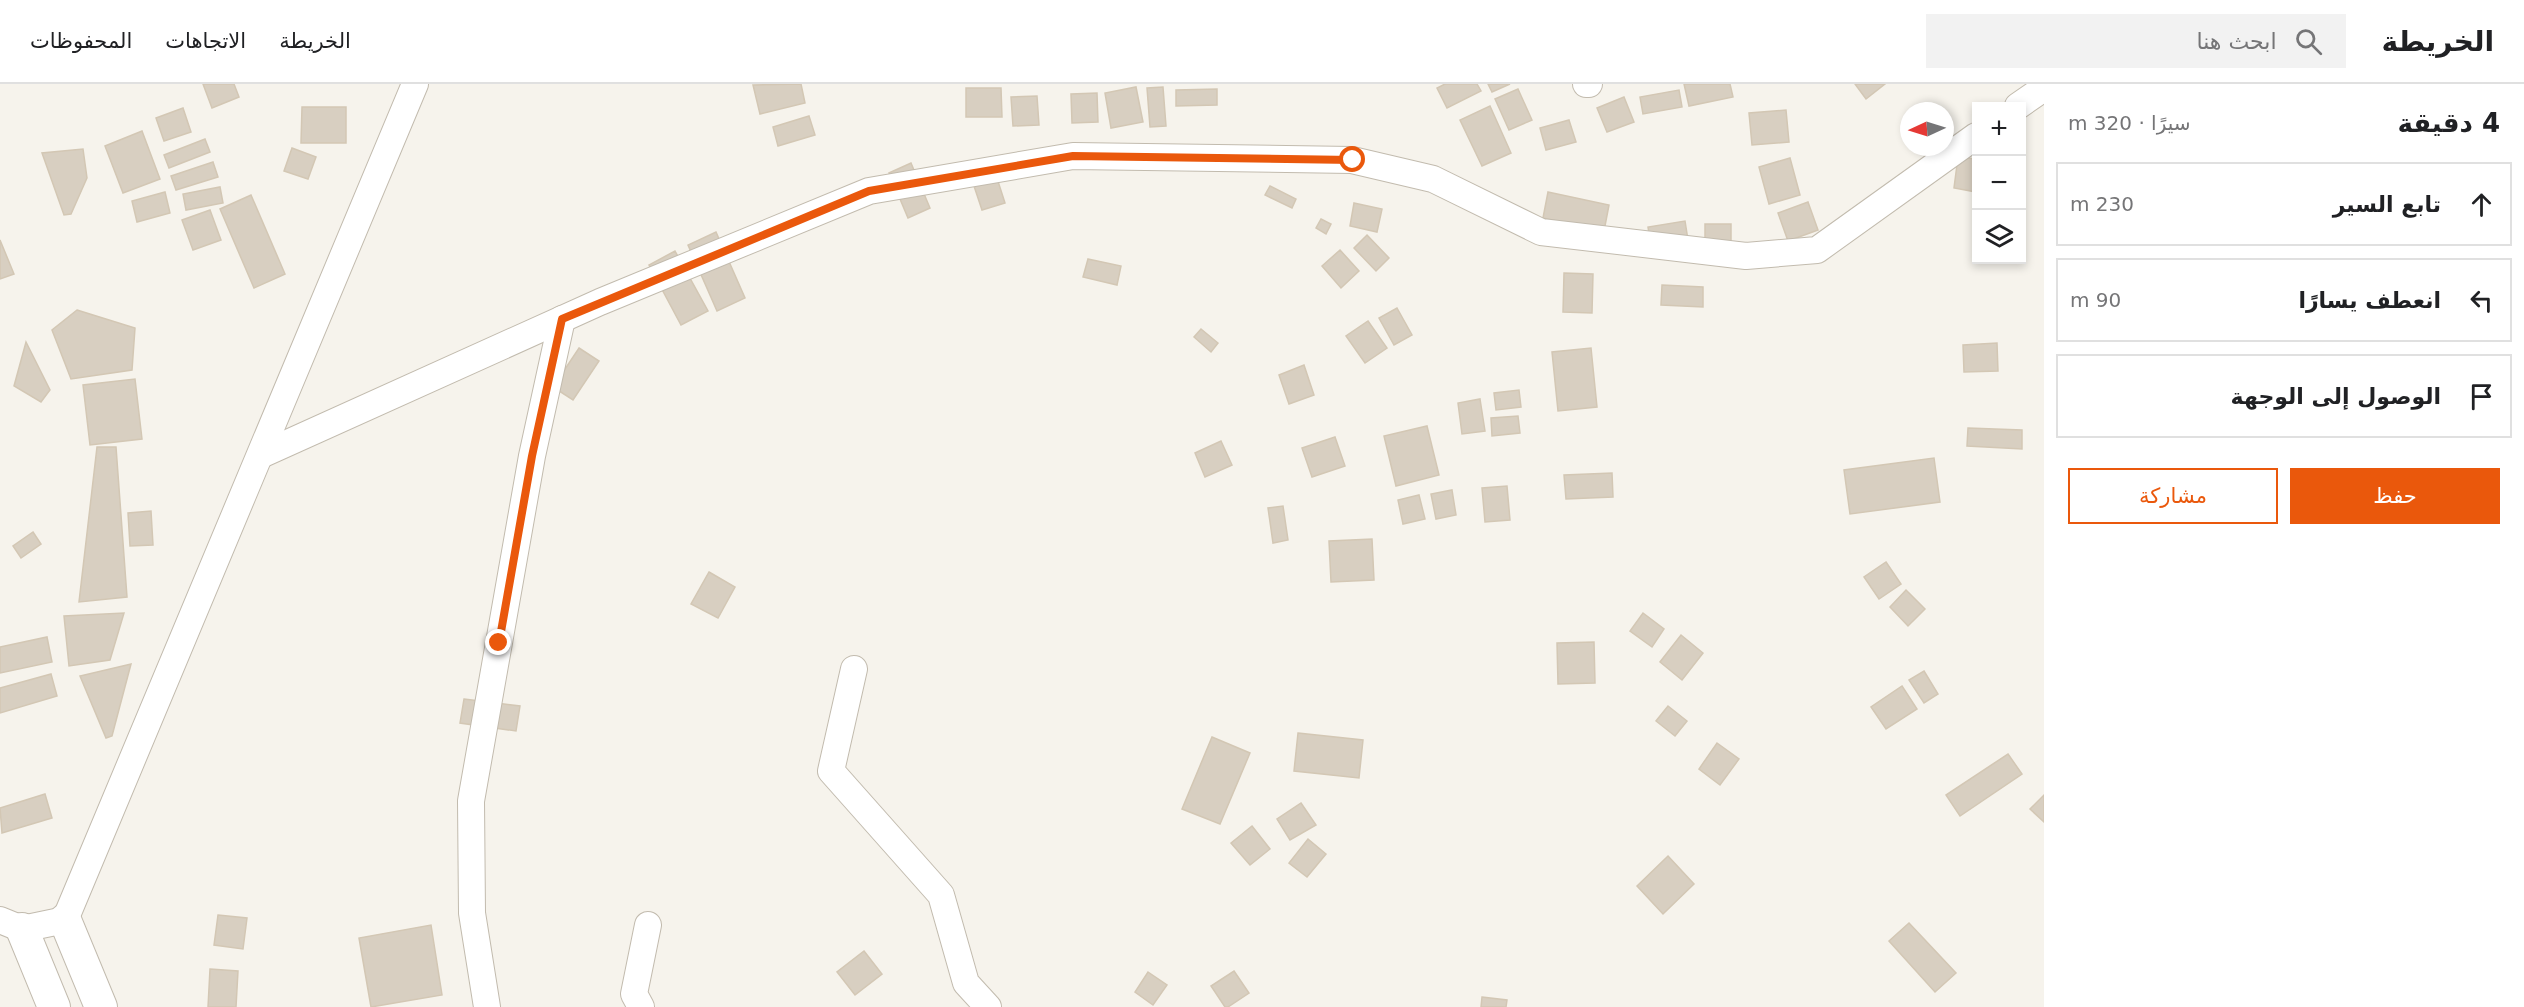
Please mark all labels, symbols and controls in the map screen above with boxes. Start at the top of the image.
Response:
search box [1926,14,2346,68]
icon: search [2292,25,2325,58]
text: الخريطة [2382,25,2494,58]
text: المحفوظات [30,29,132,53]
text: الاتجاهات [165,29,246,53]
text: الخريطة [279,29,351,53]
text: ابحث هنا [2197,29,2277,54]
north arrow [1900,102,1954,156]
map controls [1972,102,2026,264]
button: + [1972,102,2026,156]
text: 4 دقيقة [2397,108,2500,138]
text: سيرًا · 320 m [2068,111,2191,135]
route start [1339,146,1365,172]
button: − [1972,156,2026,210]
icon: ahead [2465,188,2498,221]
text: 230 m [2070,192,2134,216]
text: تابع السير [2333,192,2441,217]
button: layers [1972,210,2026,264]
icon: left [2465,284,2498,317]
text: 90 m [2070,288,2121,312]
text: انعطف يسارًا [2298,288,2441,313]
icon: arrive [2465,380,2498,413]
text: الوصول إلى الوجهة [2231,384,2441,409]
button: مشاركة [2068,468,2278,524]
button: حفظ [2290,468,2500,524]
route end [485,629,511,655]

